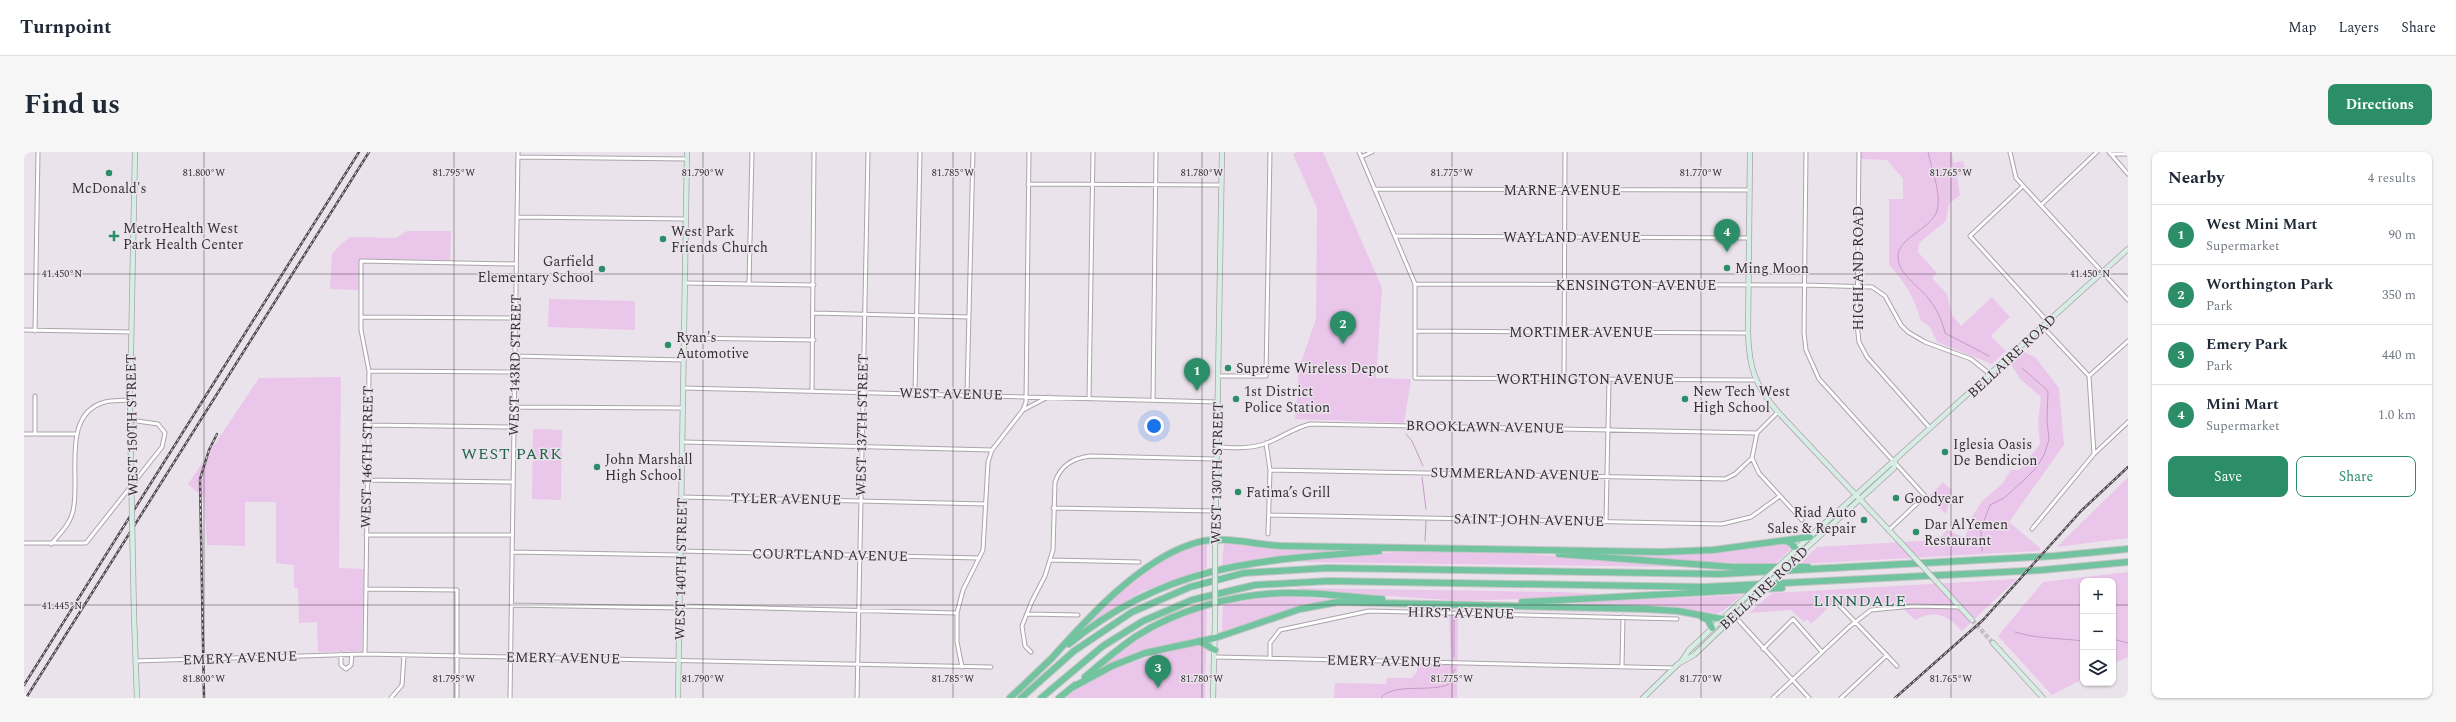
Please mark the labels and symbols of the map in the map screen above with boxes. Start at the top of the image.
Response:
text: 81.800°W [183,165,225,181]
text: 81.795°W [433,165,475,181]
text: 81.790°W [682,165,724,181]
text: 81.785°W [932,165,974,181]
text: 81.780°W [1181,165,1223,181]
text: 81.775°W [1431,165,1473,181]
text: 81.770°W [1680,165,1722,181]
text: 81.765°W [1930,165,1972,181]
marker: McDonald's [104,168,114,178]
place label: McDonald's [72,178,146,199]
street label: MARNE AVENUE [1503,180,1621,201]
street label: HIGHLAND ROAD [1848,206,1869,330]
place label: MetroHealth West Park Health Center [123,218,244,255]
pin: 4 [1714,219,1740,252]
place label: West Park Friends Church [671,221,768,258]
street label: WAYLAND AVENUE [1503,227,1641,248]
marker: MetroHealth West Park Health Center [108,230,120,242]
marker: West Park Friends Church [658,234,668,244]
place label: Garfield Elementary School [478,251,594,288]
place label: Ming Moon [1735,258,1809,279]
marker: Ming Moon [1722,263,1732,273]
marker: Garfield Elementary School [597,264,607,274]
text: 41.450°N [42,266,82,282]
text: 41.450°N [2070,266,2110,282]
street label: KENSINGTON AVENUE [1556,275,1716,296]
street label: WEST 143RD STREET [503,294,527,436]
street label: BELLAIRE ROAD [1963,309,2061,403]
pin: 2 [1330,311,1356,344]
street label: MORTIMER AVENUE [1509,322,1653,343]
place label: Ryan's Automotive [676,327,749,364]
marker: Ryan's Automotive [663,340,673,350]
street label: WEST 150TH STREET [120,354,144,496]
street label: WEST 137TH STREET [850,354,874,496]
pin: 1 [1184,358,1210,391]
place label: Supreme Wireless Depot [1236,358,1389,379]
marker: Supreme Wireless Depot [1223,363,1233,373]
street label: WORTHINGTON AVENUE [1496,369,1674,390]
place label: 1st District Police Station [1244,381,1330,418]
place label: New Tech West High School [1693,381,1790,418]
street label: WEST AVENUE [899,383,1003,405]
street label: WEST 146TH STREET [355,386,379,528]
marker: 1st District Police Station [1231,394,1241,404]
marker: New Tech West High School [1680,394,1690,404]
street label: WEST 130TH STREET [1205,402,1229,544]
street label: BROOKLAWN AVENUE [1406,415,1564,439]
your location [1144,416,1164,436]
place label: Iglesia Oasis De Bendicion [1953,434,2037,471]
district label: WEST PARK [461,442,563,466]
marker: Iglesia Oasis De Bendicion [1940,447,1950,457]
place label: John Marshall High School [605,449,693,486]
marker: John Marshall High School [592,462,602,472]
street label: SUMMERLAND AVENUE [1430,462,1600,486]
place label: Fatima’s Grill [1246,482,1330,503]
marker: Fatima’s Grill [1233,487,1243,497]
street label: TYLER AVENUE [731,488,841,510]
place label: Goodyear [1904,488,1964,509]
marker: Goodyear [1891,493,1901,503]
street label: WEST 140TH STREET [669,498,693,640]
place label: Riad Auto Sales & Repair [1767,502,1856,539]
street label: SAINT JOHN AVENUE [1454,508,1604,532]
place label: Dar AlYemen Restaurant [1924,514,2008,551]
marker: Riad Auto Sales & Repair [1859,515,1869,525]
marker: Dar AlYemen Restaurant [1911,527,1921,537]
street label: BELLAIRE ROAD [1715,541,1813,635]
street label: COURTLAND AVENUE [752,543,908,567]
district label: LINNDALE [1813,589,1907,613]
text: 41.445°N [42,598,82,614]
street label: HIRST AVENUE [1407,602,1515,624]
street label: EMERY AVENUE [183,646,297,670]
street label: EMERY AVENUE [506,647,620,669]
street label: EMERY AVENUE [1327,650,1441,672]
pin: 3 [1145,655,1171,688]
text: 81.800°W [183,671,225,687]
text: 81.795°W [433,671,475,687]
text: 81.790°W [682,671,724,687]
text: 81.785°W [932,671,974,687]
text: 81.780°W [1181,671,1223,687]
text: 81.775°W [1431,671,1473,687]
text: 81.770°W [1680,671,1722,687]
text: 81.765°W [1930,671,1972,687]

